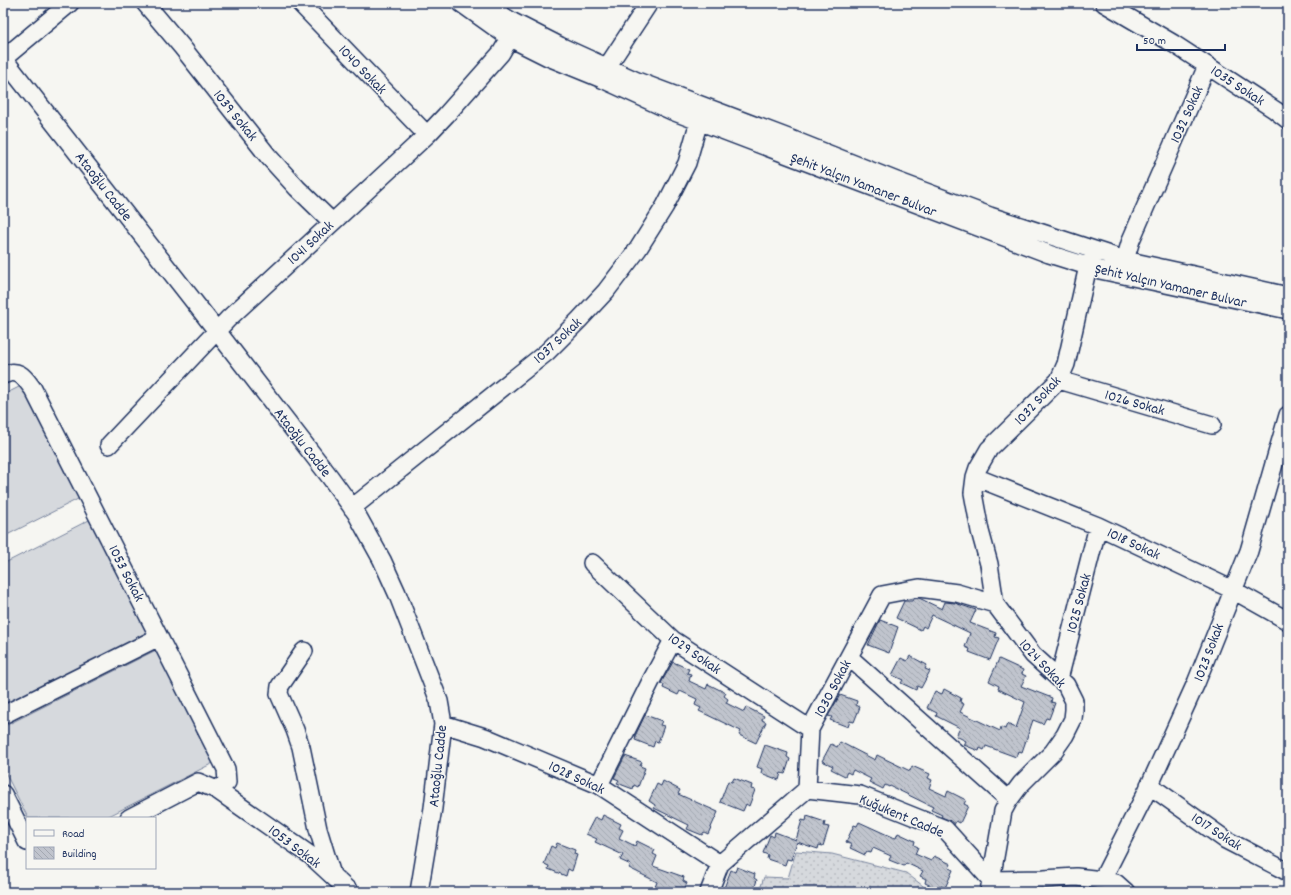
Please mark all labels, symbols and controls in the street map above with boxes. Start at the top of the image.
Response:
scale bar [1137,26,1225,52]
text: 50 m [1143,33,1166,50]
street label: 1040 Sokak [332,40,391,100]
street label: 1035 Sokak [1205,61,1269,113]
street label: 1032 Sokak [1165,83,1210,147]
street label: 1039 Sokak [207,86,262,147]
street label: Ataoğlu Cadde [68,148,137,227]
street label: Şehit Yalçın Yamaner Bulvar [787,148,940,224]
street label: 1041 Sokak [283,216,340,271]
street label: Şehit Yalçın Yamaner Bulvar [1093,259,1249,315]
street label: 1037 Sokak [529,313,588,370]
street label: 1032 Sokak [1010,372,1067,431]
street label: 1026 Sokak [1102,385,1167,423]
street label: Ataoğlu Cadde [267,404,336,483]
street label: 1018 Sokak [1103,523,1164,567]
street label: 1053 Sokak [102,542,149,606]
street label: 1025 Sokak [1061,571,1098,636]
street label: 1023 Sokak [1189,620,1231,685]
street label: 1029 Sokak [663,628,725,681]
street label: 1024 Sokak [1013,635,1070,694]
street label: 1030 Sokak [809,656,858,722]
street label: Ataoğlu Cadde [424,724,454,808]
street label: 1028 Sokak [544,756,608,801]
street label: Kuğukent Cadde [855,789,947,845]
street label: 1017 Sokak [1186,808,1246,857]
legend [26,817,156,869]
street label: 1053 Sokak [263,820,325,875]
text: Road [62,826,84,843]
text: Building [62,846,97,863]

